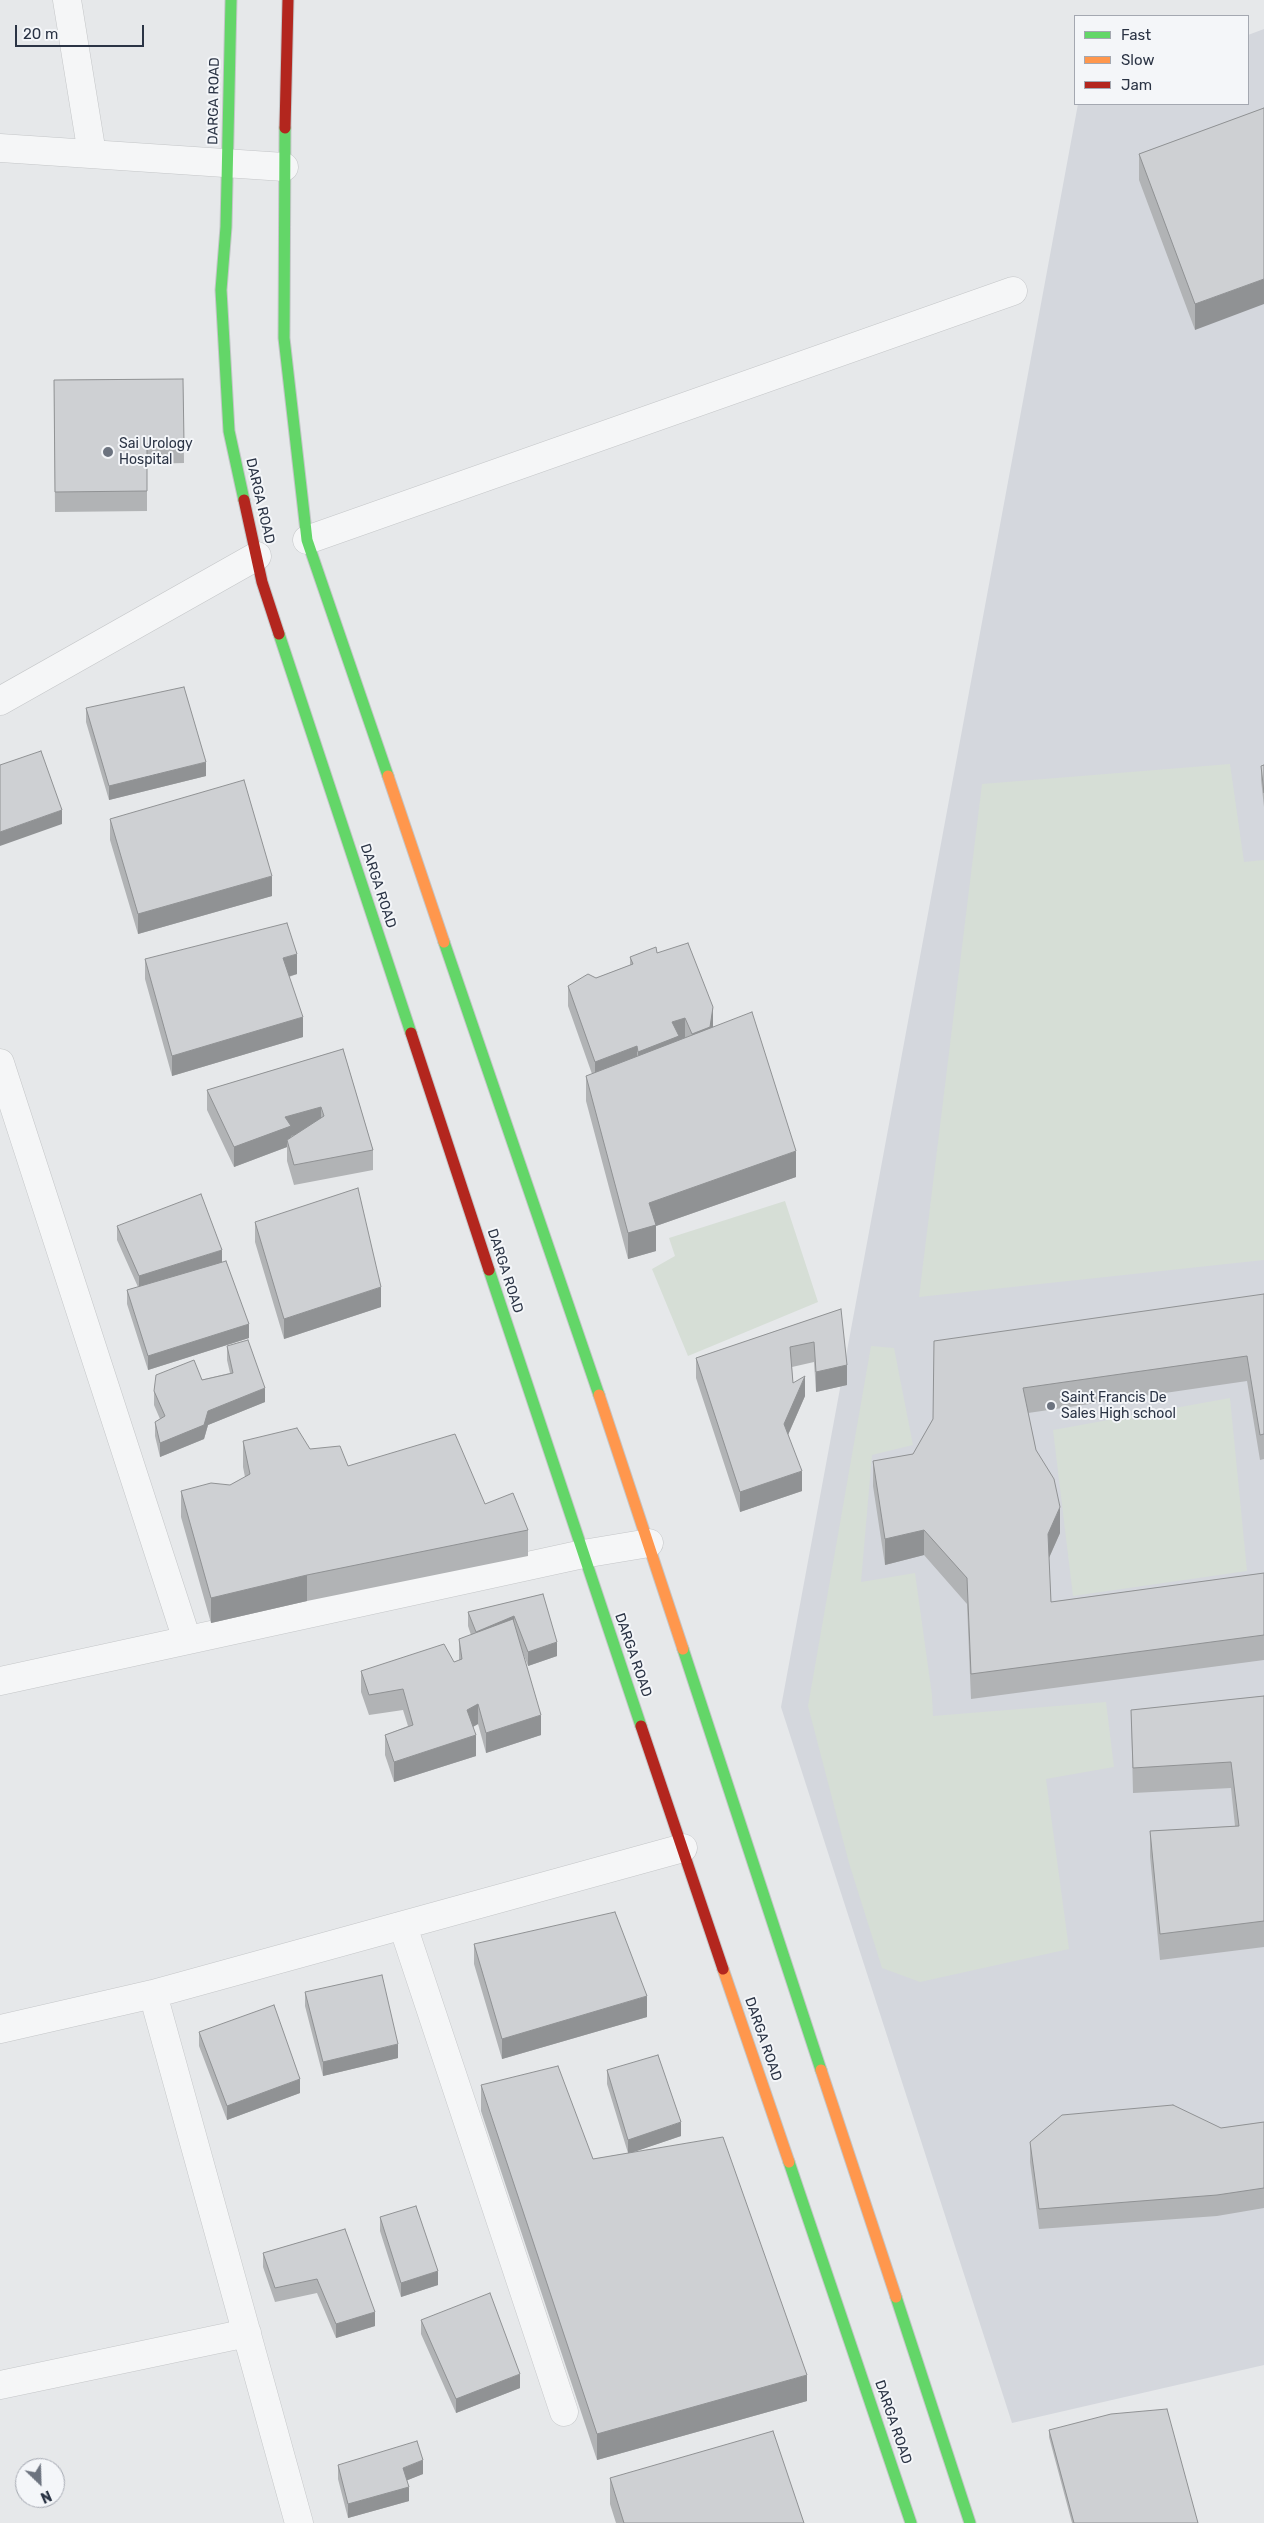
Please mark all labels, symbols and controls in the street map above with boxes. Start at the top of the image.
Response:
scale bar [18,15,146,47]
legend [1074,15,1249,105]
text: 20 m [23,25,58,43]
text: Fast [1121,26,1151,44]
text: Slow [1121,51,1154,69]
street label: DARGA ROAD [205,57,223,145]
text: Jam [1121,76,1152,94]
place label: Sai Urology Hospital [119,436,193,468]
marker: Sai Urology Hospital [101,445,115,459]
street label: DARGA ROAD [242,456,278,546]
street label: DARGA ROAD [356,842,400,930]
street label: DARGA ROAD [483,1227,527,1315]
place label: Saint Francis De Sales High school [1061,1390,1176,1422]
marker: Saint Francis De Sales High school [1045,1400,1057,1412]
street label: DARGA ROAD [611,1611,655,1699]
street label: DARGA ROAD [741,1995,785,2083]
street label: DARGA ROAD [871,2378,915,2466]
north arrow [15,2458,65,2508]
text: N [38,2486,54,2506]

